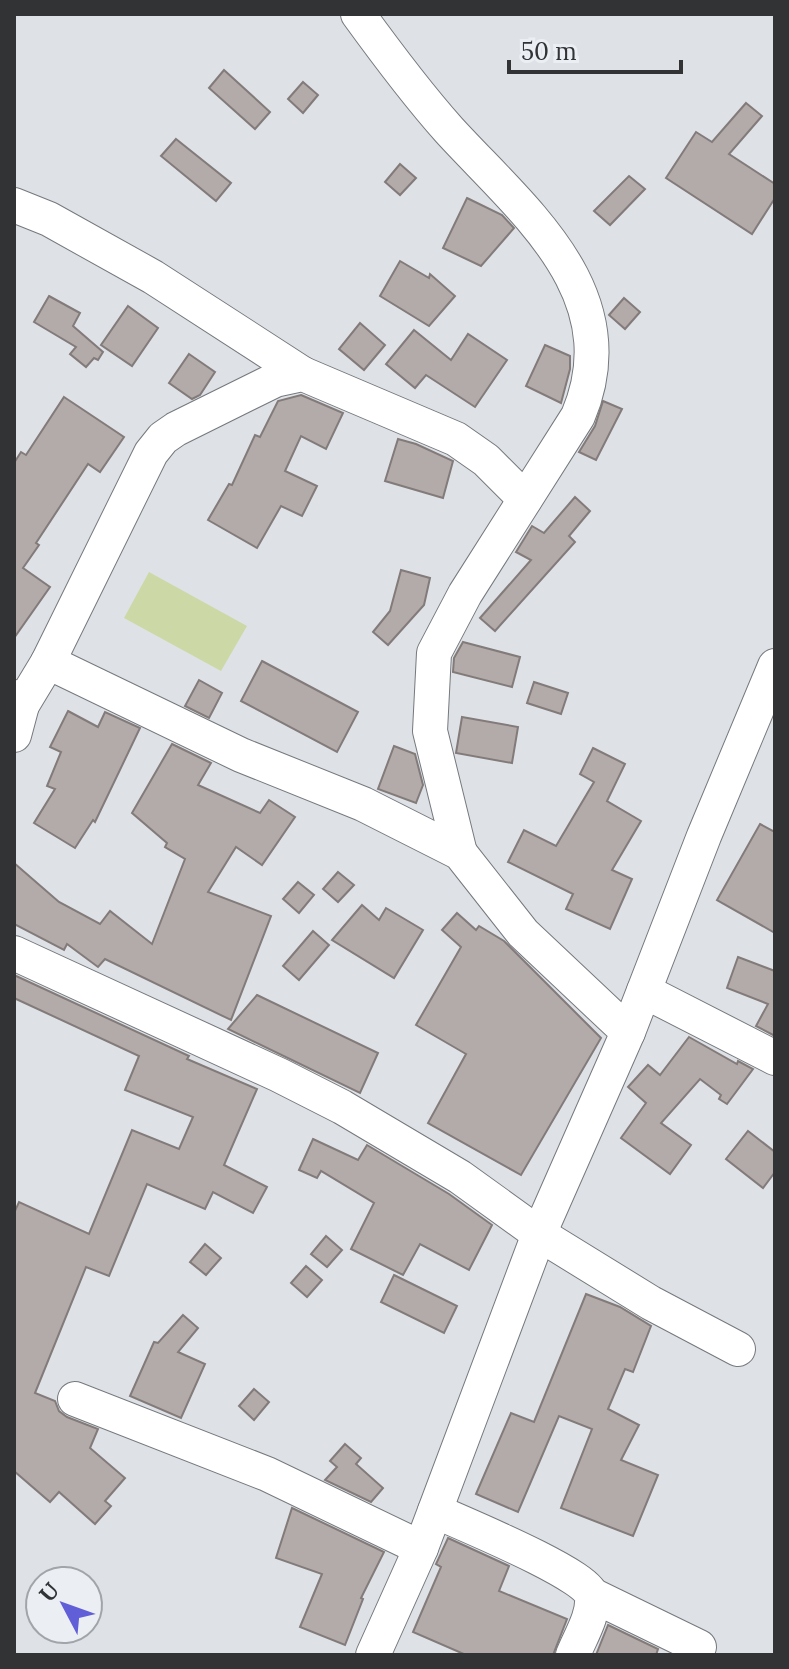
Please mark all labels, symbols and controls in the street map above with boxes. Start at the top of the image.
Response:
scale bar [509,24,681,74]
text: 50 m [521,36,577,67]
north arrow [24,1565,104,1645]
text: U [33,1576,65,1607]

